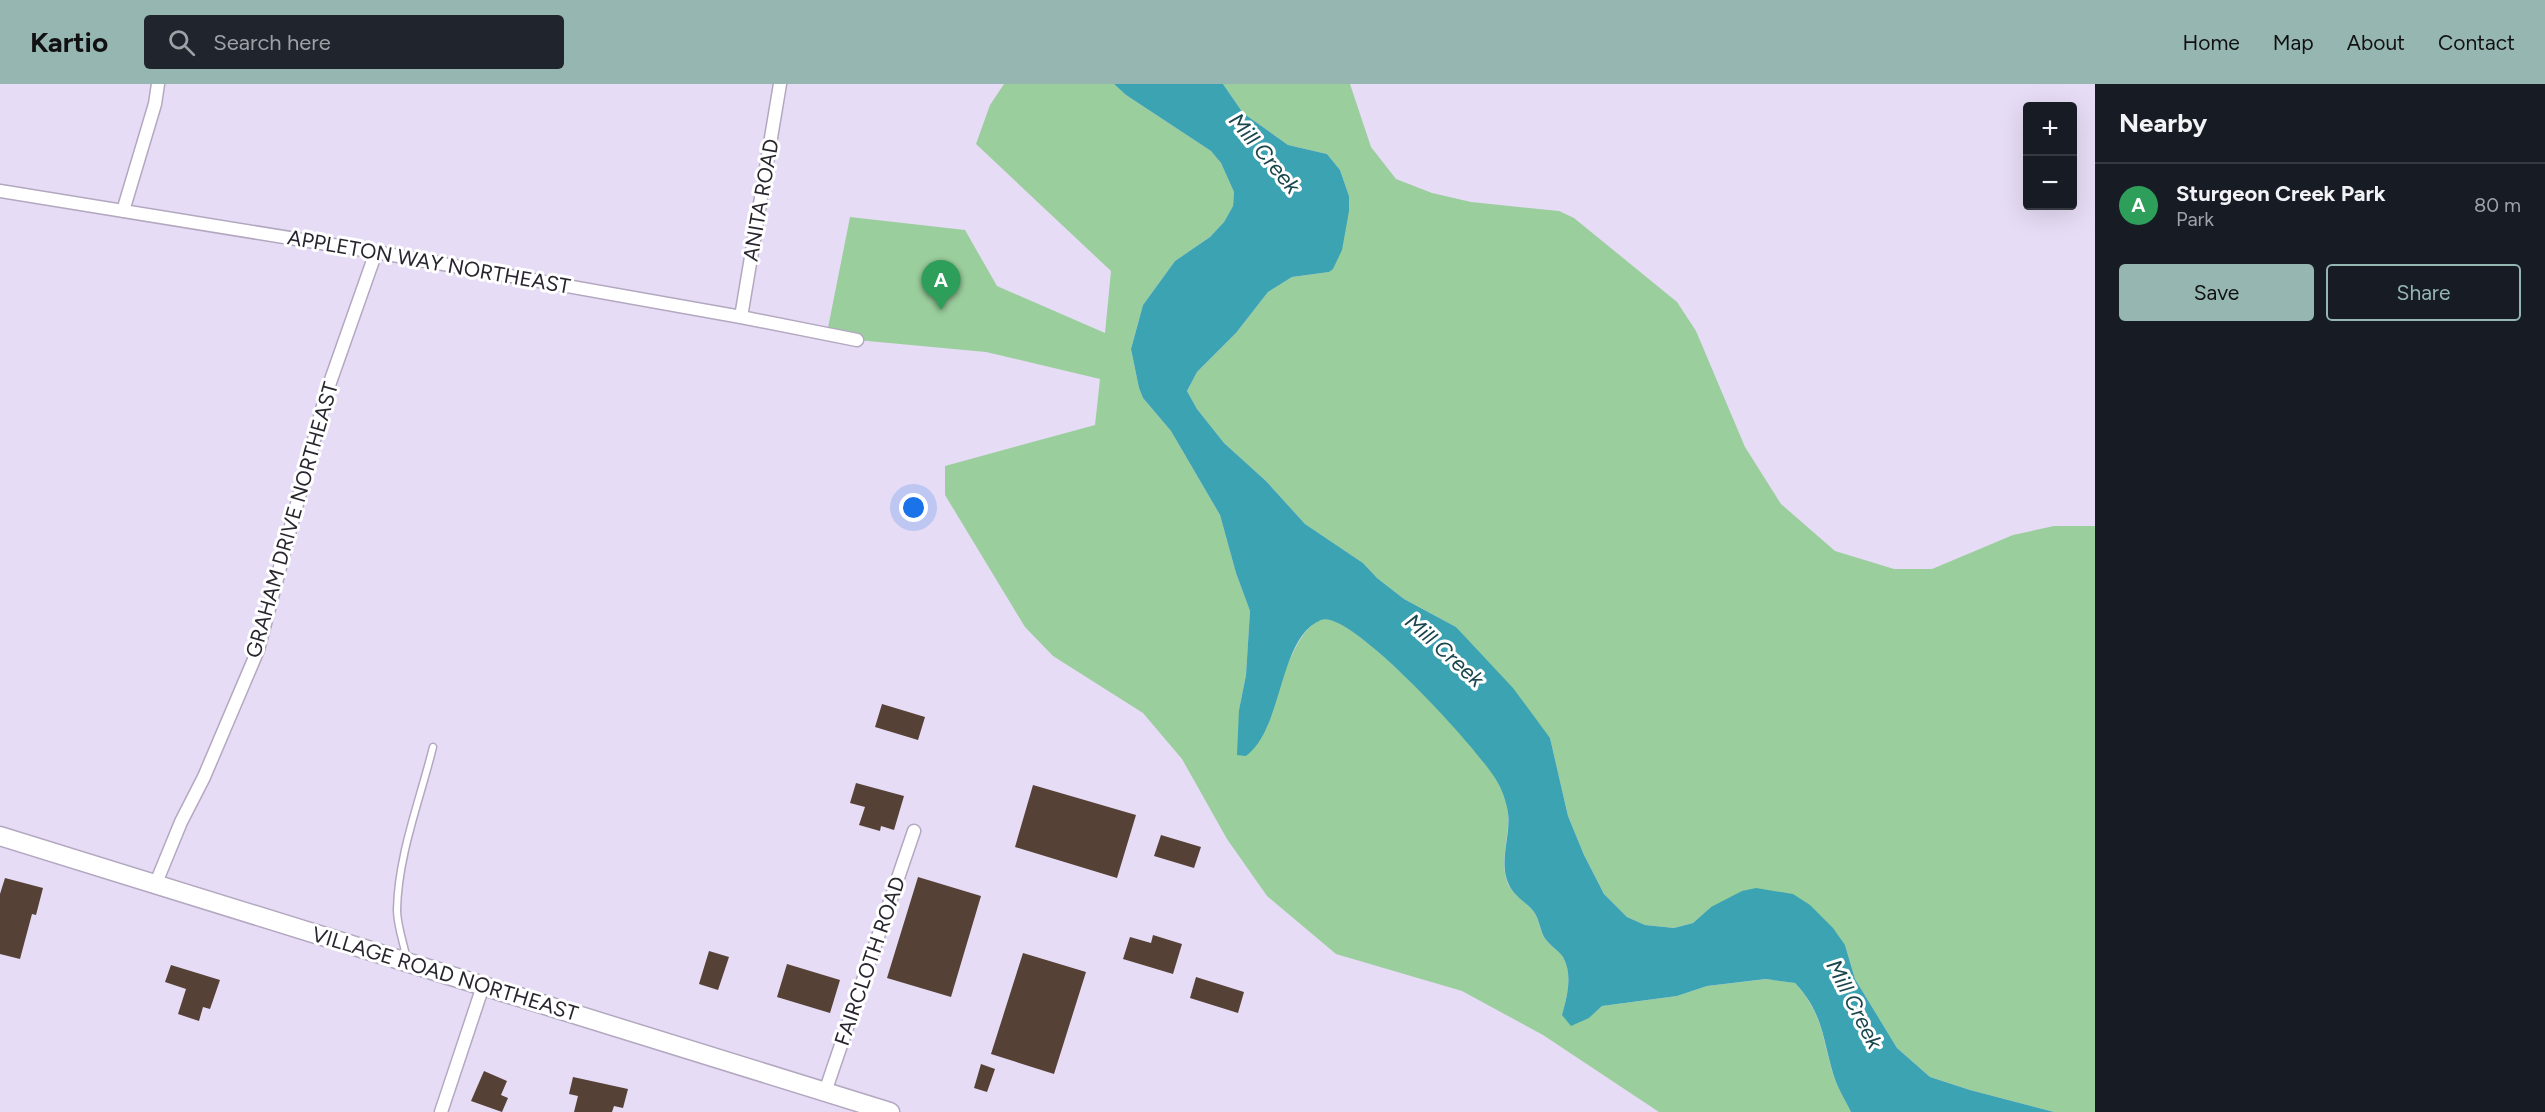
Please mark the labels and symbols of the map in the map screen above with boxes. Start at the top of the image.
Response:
water label: Mill Creek [1223,107,1307,200]
street label: ANITA ROAD [737,137,784,263]
street label: APPLETON WAY NORTHEAST [286,224,573,299]
pin: A [922,260,960,310]
street label: GRAHAM DRIVE NORTHEAST [240,379,343,661]
your location [899,493,928,522]
water label: Mill Creek [1400,608,1491,694]
street label: FAIRCLOTH ROAD [829,873,910,1049]
street label: VILLAGE ROAD NORTHEAST [309,921,582,1026]
water label: Mill Creek [1820,955,1889,1055]

